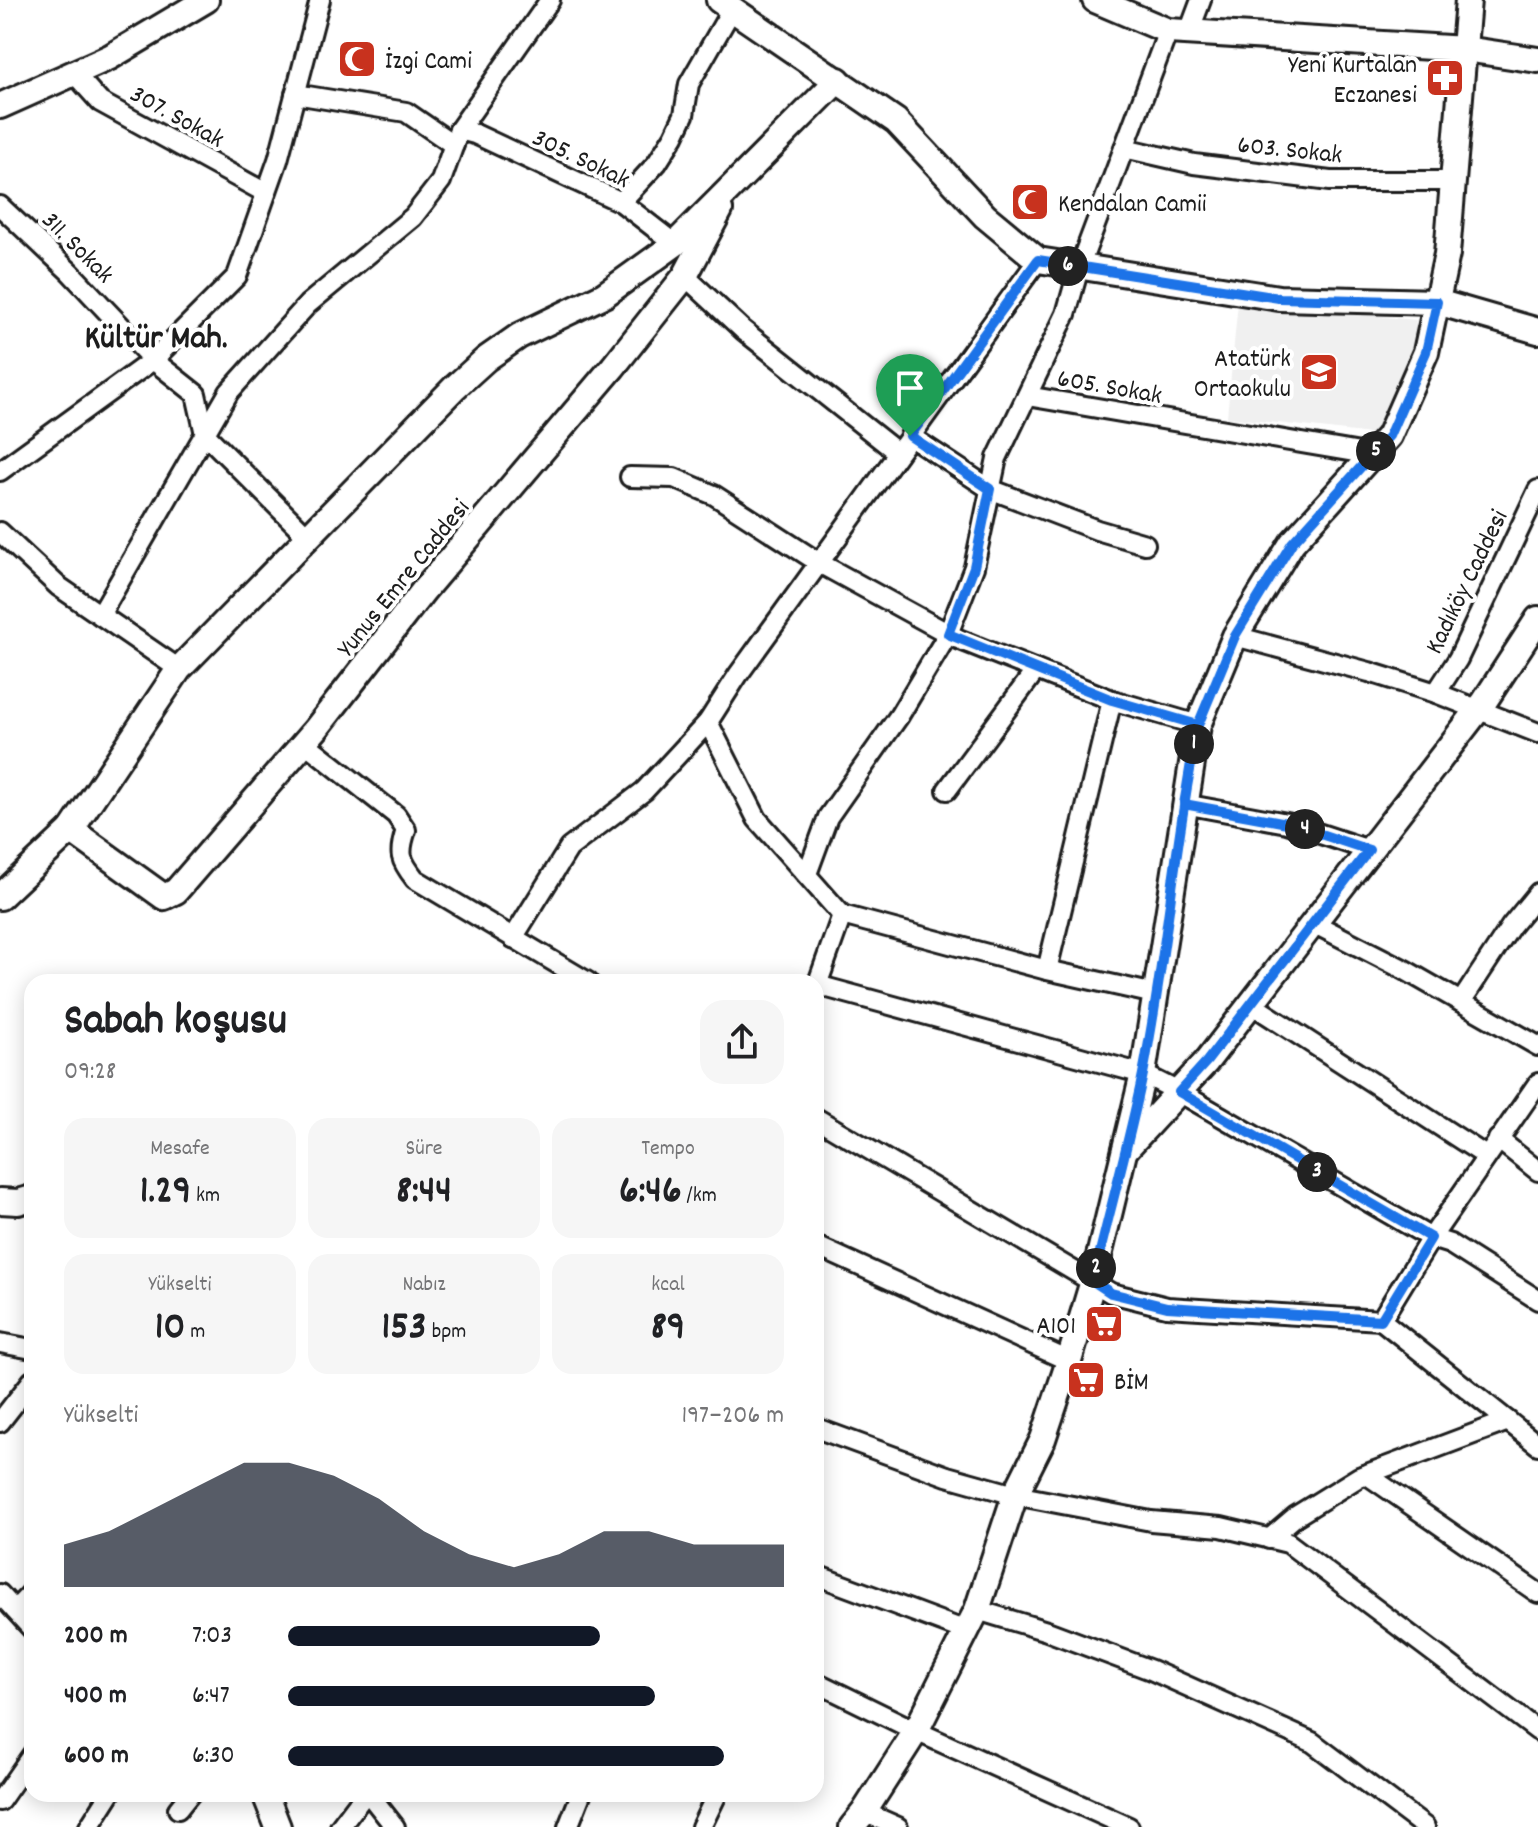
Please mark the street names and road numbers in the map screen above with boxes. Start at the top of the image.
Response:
street label: 307. Sokak [123,77,230,159]
street label: 305. Sokak [525,121,636,200]
street label: 603. Sokak [1235,128,1344,175]
street label: 311. Sokak [32,204,121,293]
street label: 605. Sokak [1054,361,1165,416]
street label: Yunus Emre Caddesi [329,492,480,666]
street label: Kadıköy Caddesi [1417,504,1519,661]

